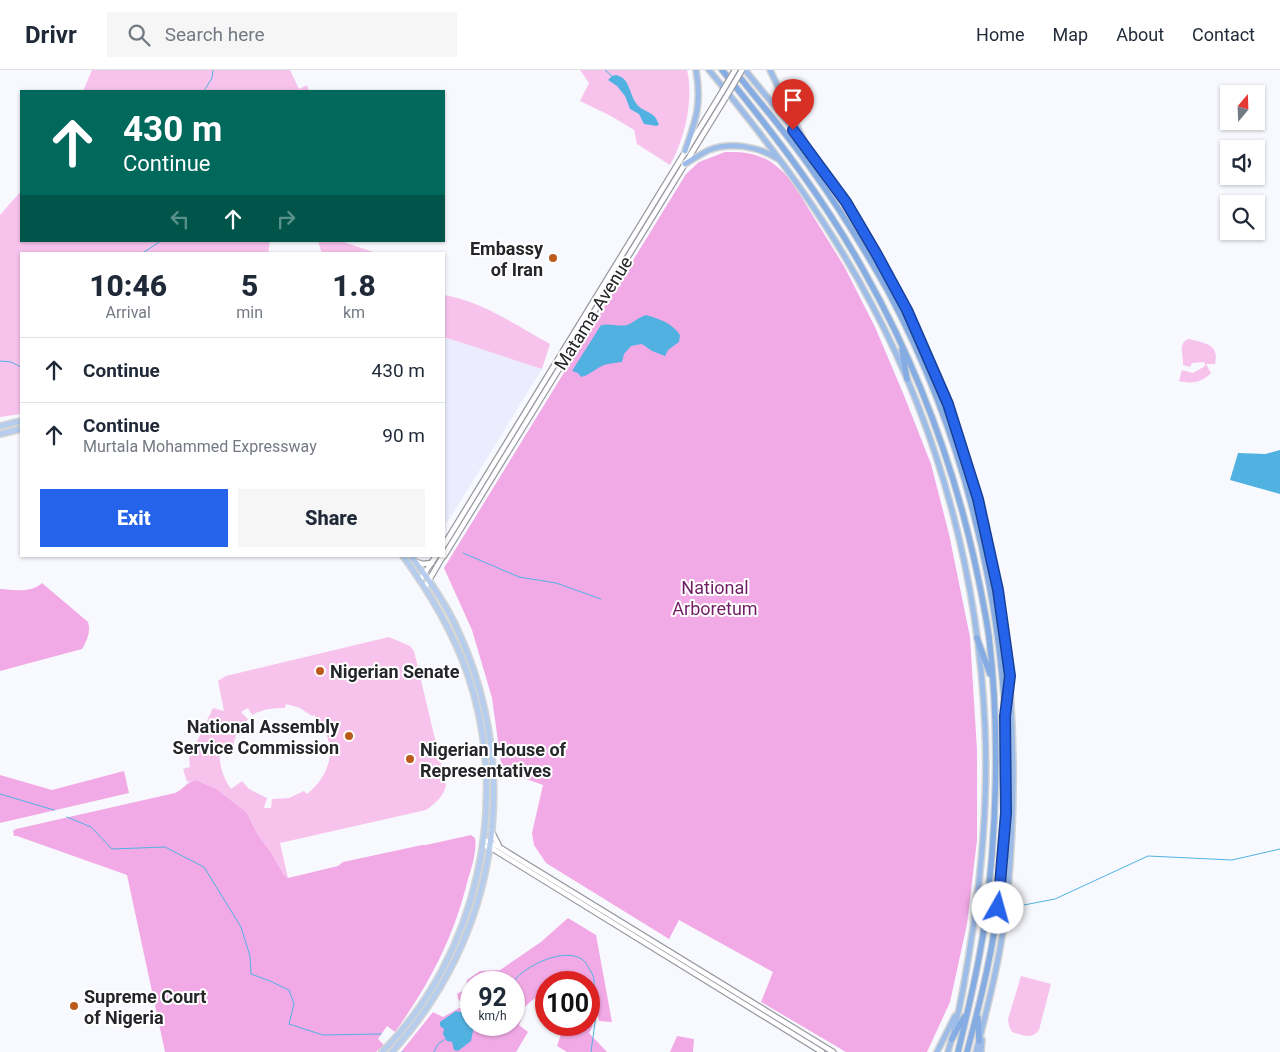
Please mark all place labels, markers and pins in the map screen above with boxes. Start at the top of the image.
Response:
pin [772,79,814,130]
place label: Embassy of Iran [470,238,544,280]
marker: Embassy of Iran [547,252,559,264]
place label: Nigerian Senate [330,661,460,682]
marker: Nigerian Senate [314,665,326,677]
place label: National Assembly Service Commission [173,716,340,758]
marker: National Assembly Service Commission [343,730,355,742]
place label: Nigerian House of Representatives [420,739,567,781]
marker: Nigerian House of Representatives [404,753,416,765]
place label: Supreme Court of Nigeria [84,986,206,1028]
marker: Supreme Court of Nigeria [68,1000,80,1012]

